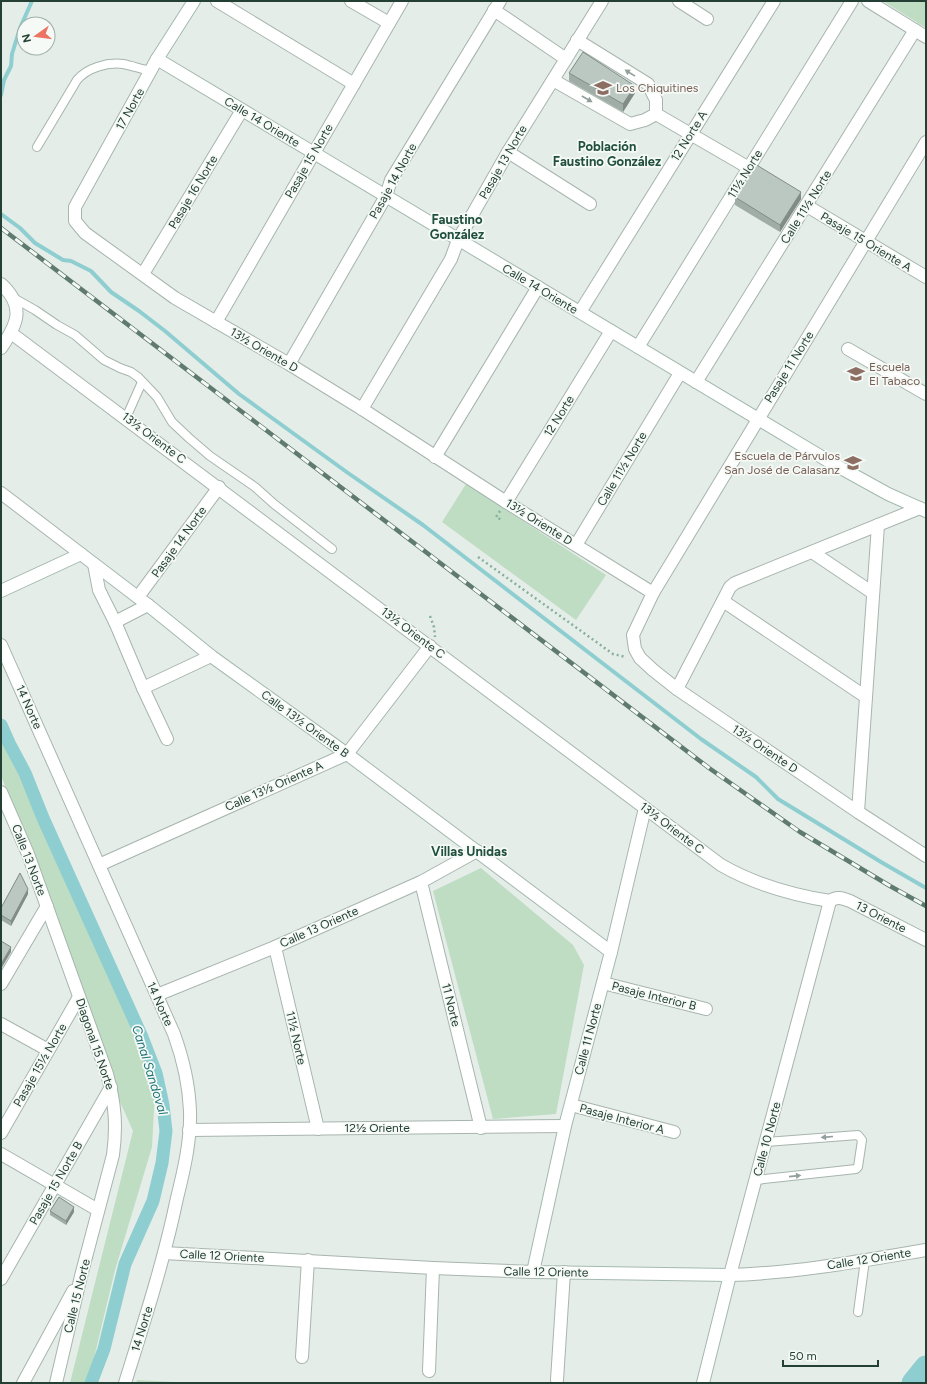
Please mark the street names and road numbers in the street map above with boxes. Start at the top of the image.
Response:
street label: 17 Norte [113,85,147,132]
street label: Calle 14 Oriente [222,94,303,150]
street label: 12 Norte A [668,108,710,164]
street label: Pasaje 15 Norte [282,121,336,201]
street label: Pasaje 13 Norte [476,122,530,202]
street label: Pasaje 14 Norte [366,140,420,221]
street label: 11½ Norte [725,147,766,201]
street label: Pasaje 16 Norte [166,152,221,231]
street label: Calle 11½ Norte [778,167,834,246]
street label: Pasaje 15 Oriente A [818,209,914,275]
street label: Calle 14 Oriente [500,261,581,317]
street label: 13½ Oriente D [227,325,301,375]
street label: Pasaje 11 Norte [761,328,817,405]
street label: 12 Norte [541,392,577,439]
street label: 13½ Oriente C [119,409,189,467]
street label: Calle 11½ Norte [594,429,650,509]
street label: 13½ Oriente D [503,496,575,548]
street label: Pasaje 14 Norte [149,503,210,580]
street label: 13½ Oriente C [378,604,448,662]
street label: 14 Norte [13,683,45,732]
street label: Calle 13½ Oriente B [258,687,352,761]
street label: 13½ Oriente D [729,722,801,776]
street label: Calle 13½ Oriente A [223,758,325,814]
street label: 13½ Oriente C [637,799,707,857]
street label: Calle 13 Norte [9,822,49,898]
street label: 13 Oriente [853,898,909,936]
street label: Calle 13 Oriente [278,903,361,951]
street label: Pasaje Interior B [610,979,698,1013]
street label: 14 Norte [144,980,176,1029]
street label: 11 Norte [439,982,463,1029]
street label: Diagonal 15 Norte [73,996,117,1092]
street label: Calle 11 Norte [572,1001,604,1076]
street label: 11½ Norte [283,1010,309,1067]
street label: Pasaje 15½ Norte [10,1020,70,1109]
street label: Calle 10 Norte [750,1100,784,1178]
street label: Pasaje Interior A [578,1101,666,1137]
street label: 12½ Oriente [344,1121,410,1135]
street label: Pasaje 15 Norte B [26,1139,86,1227]
street label: Calle 12 Oriente [826,1245,912,1273]
street label: Calle 12 Oriente [179,1247,265,1265]
street label: Calle 15 Norte [61,1257,93,1334]
street label: Calle 12 Oriente [504,1264,589,1280]
street label: 14 Norte [128,1304,156,1353]

